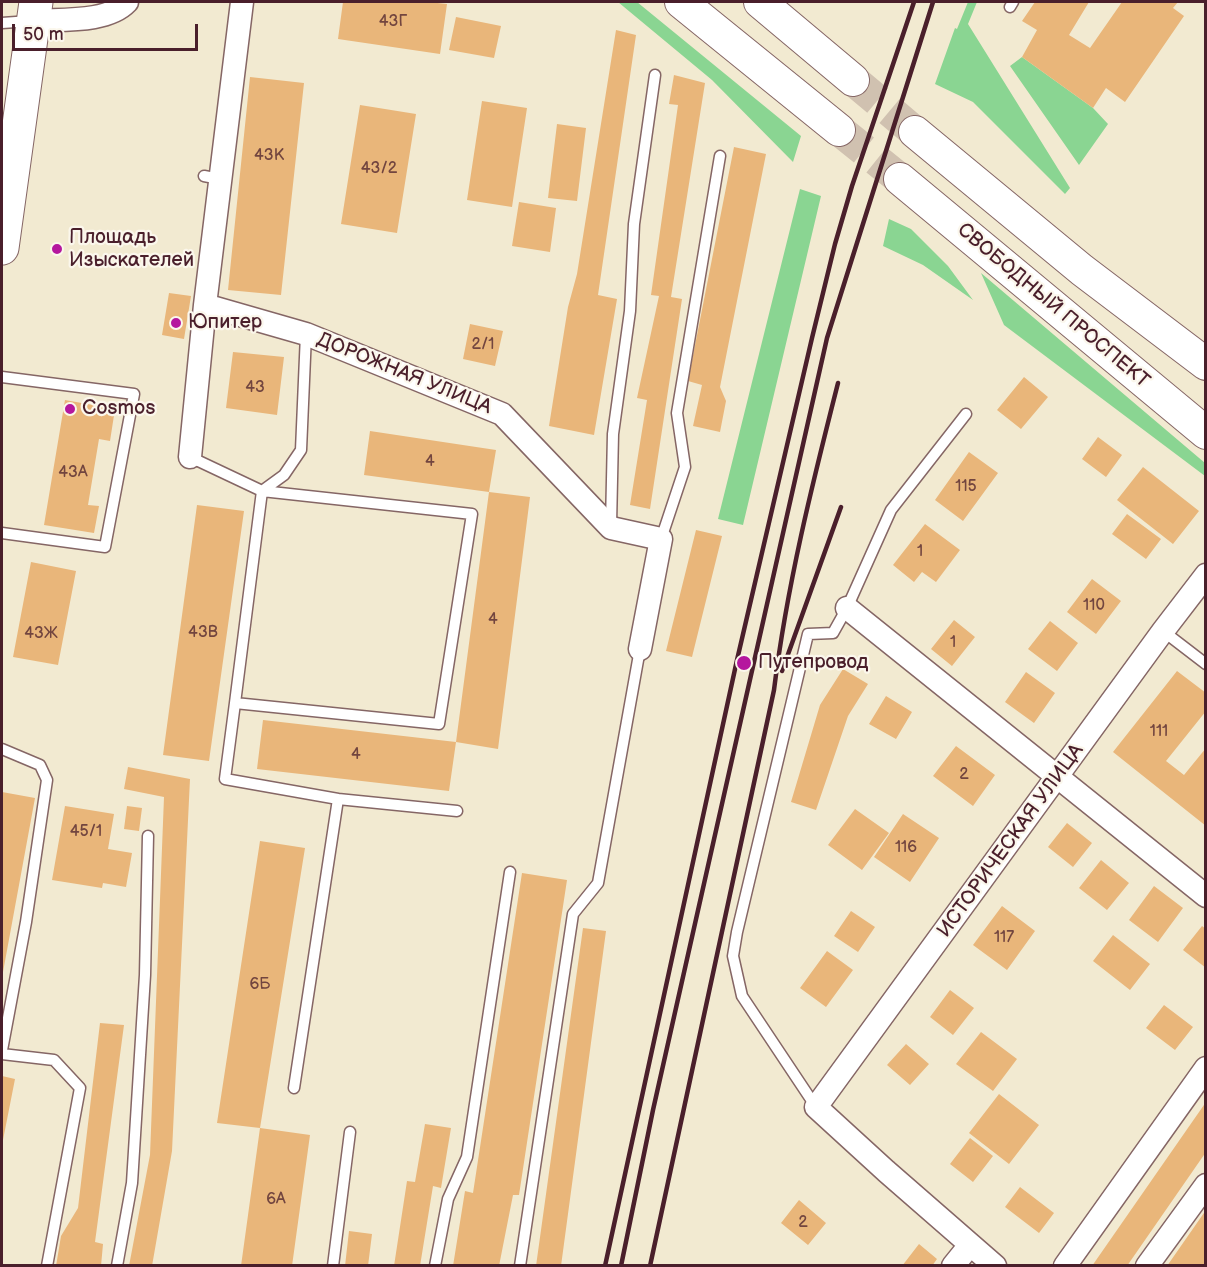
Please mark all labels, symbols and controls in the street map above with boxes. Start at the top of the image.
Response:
scale bar [15,12,201,50]
house number: 43Г [379,12,407,32]
text: 50 m [23,24,64,45]
house number: 43К [254,146,284,166]
house number: 43/2 [361,159,397,179]
street label: СВОБОДНЫЙ ПРОСПЕКТ [952,219,1154,393]
place label: Площадь Изыскателей [69,226,194,273]
marker: Площадь Изыскателей [50,242,64,256]
place label: Юпитер [188,311,262,335]
marker: Юпитер [169,316,183,330]
street label: ДОРОЖНАЯ УЛИЦА [313,328,495,420]
house number: 2/1 [472,335,494,355]
house number: 43 [245,378,265,398]
place label: Cosmos [82,397,155,421]
marker: Cosmos [63,402,77,416]
house number: 4 [425,452,435,472]
house number: 43А [58,463,88,483]
house number: 115 [955,477,977,497]
house number: 1 [917,542,923,562]
house number: 110 [1083,596,1105,616]
house number: 4 [488,610,498,630]
house number: 43В [188,623,218,643]
house number: 43Ж [24,624,58,644]
house number: 1 [950,633,956,653]
place label: Путепровод [758,651,868,675]
marker: Путепровод [735,654,753,672]
house number: 111 [1150,722,1168,742]
street label: ИСТОРИЧЕСКАЯ УЛИЦА [933,740,1089,942]
house number: 4 [351,745,361,765]
house number: 2 [959,765,969,785]
house number: 45/1 [70,822,102,842]
house number: 116 [895,838,917,858]
house number: 117 [994,928,1014,948]
house number: 6Б [250,975,270,995]
house number: 6А [266,1190,286,1210]
house number: 2 [798,1213,808,1233]

